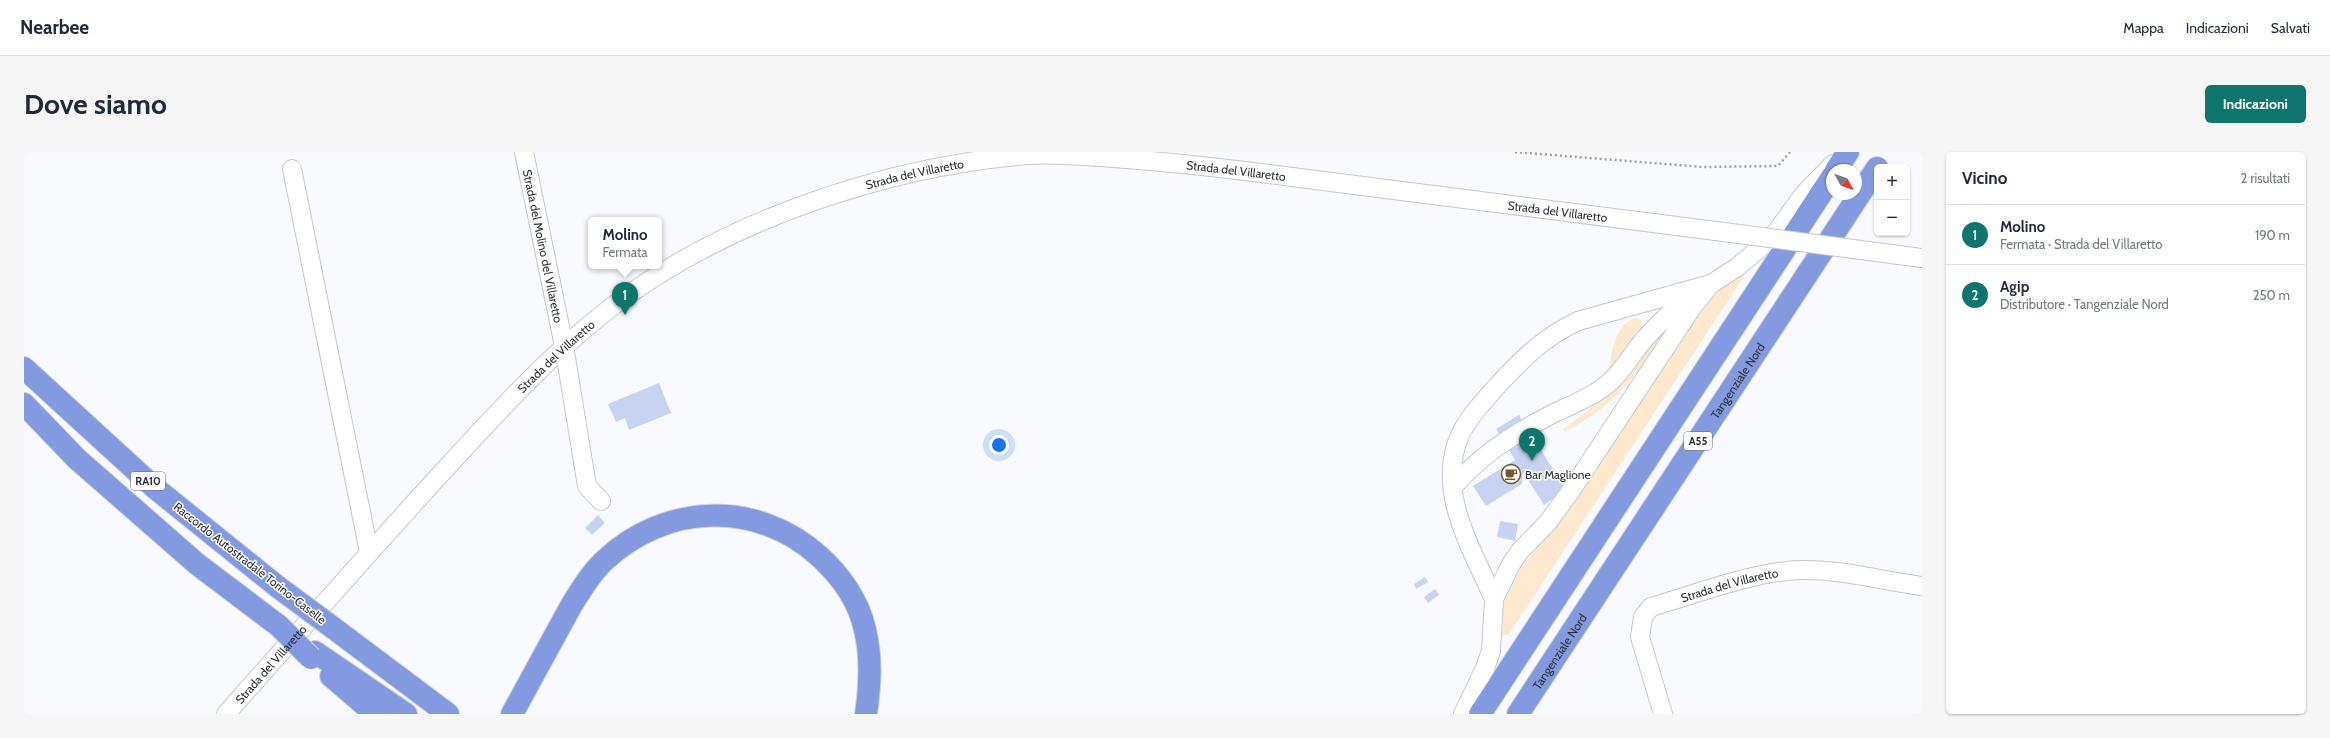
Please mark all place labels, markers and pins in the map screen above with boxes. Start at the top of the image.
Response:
pin: 1 [612,282,638,315]
pin: 2 [1519,428,1545,461]
cafe icon: Bar Maglione [1500,463,1522,485]
place label: Bar Maglione [1525,467,1591,482]

